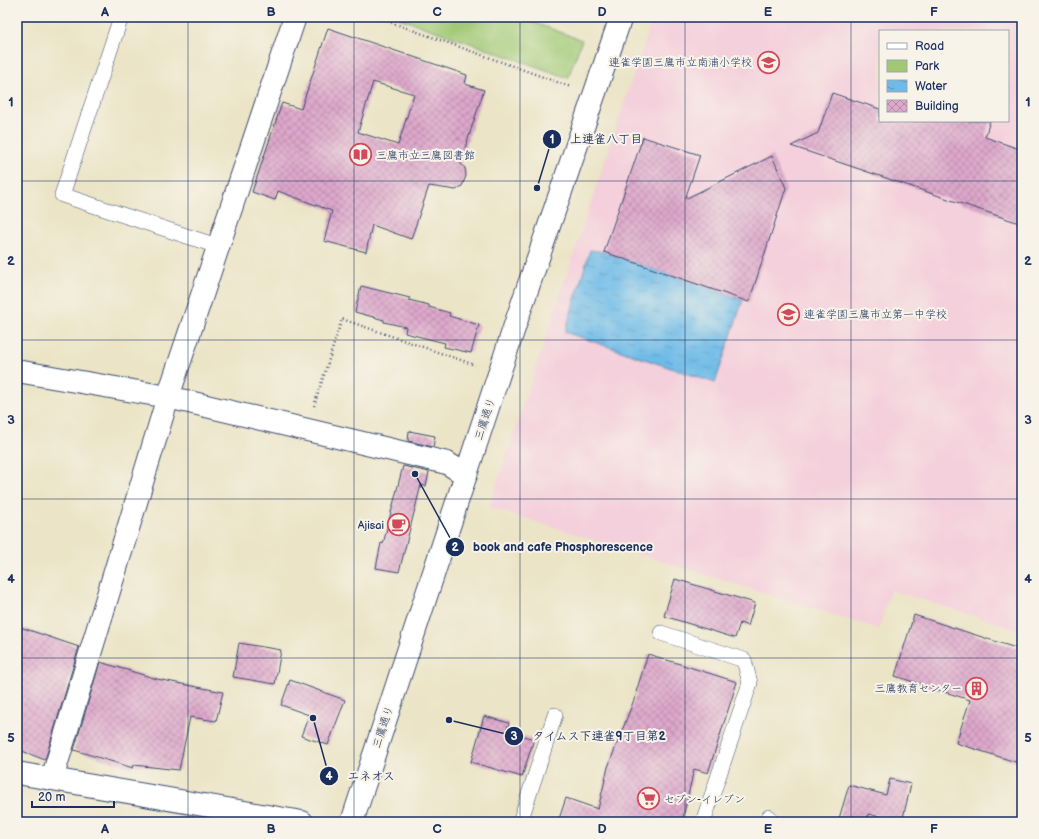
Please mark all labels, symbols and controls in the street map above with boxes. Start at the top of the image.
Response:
text: A [100,4,109,20]
text: B [266,4,276,20]
text: C [432,4,442,20]
text: D [597,4,607,20]
text: E [764,4,773,20]
text: F [930,4,938,20]
legend [879,30,1009,122]
text: Road [915,39,944,54]
school or university icon: 連雀学園三鷹市立南浦小学校 [755,49,781,75]
place label: 連雀学園三鷹市立南浦小学校 [609,56,752,69]
text: Park [915,59,939,74]
text: Water [915,79,947,94]
text: 1 [8,94,14,110]
text: 1 [1025,94,1031,110]
text: Building [915,99,959,114]
callout: 上連雀八丁目 [542,127,650,151]
text: 1 [549,132,555,147]
text: 上連雀八丁目 [570,132,642,147]
library icon: 三鷹市立三鷹図書館 [348,142,374,168]
place label: 三鷹市立三鷹図書館 [376,149,475,162]
text: 2 [7,253,15,269]
text: 2 [1024,253,1032,269]
school or university icon: 連雀学園三鷹市立第一中学校 [775,301,801,327]
place label: 連雀学園三鷹市立第一中学校 [804,308,947,321]
street label: 三鷹通り [472,396,498,442]
text: 3 [7,412,15,428]
text: 3 [1024,412,1032,428]
cafe icon: Ajisai [386,512,412,538]
place label: Ajisai [358,519,384,532]
callout: book and cafe Phosphorescence [445,535,661,559]
text: 2 [451,540,459,555]
text: book and cafe Phosphorescence [473,540,653,555]
text: 4 [7,571,15,587]
text: 4 [1024,571,1032,587]
building icon: 三鷹教育センター [964,675,990,701]
place label: 三鷹教育センター [874,682,962,695]
street label: 三鷹通り [370,704,396,750]
callout: タイムス下連雀9丁目第2 [504,724,674,748]
text: 3 [510,729,518,744]
text: タイムス下連雀9丁目第2 [532,729,666,744]
text: 5 [7,730,15,746]
text: 5 [1024,730,1032,746]
callout: エネオス [319,764,403,788]
text: 4 [325,769,333,784]
text: エネオス [347,769,395,784]
scale bar [32,783,114,809]
supermarket icon: セブン-イレブン [635,786,661,812]
text: 20 m [38,790,65,805]
place label: セブン-イレブン [664,793,745,806]
text: A [100,821,109,837]
text: B [266,821,276,837]
text: C [432,821,442,837]
text: D [597,821,607,837]
text: E [764,821,773,837]
text: F [930,821,938,837]

